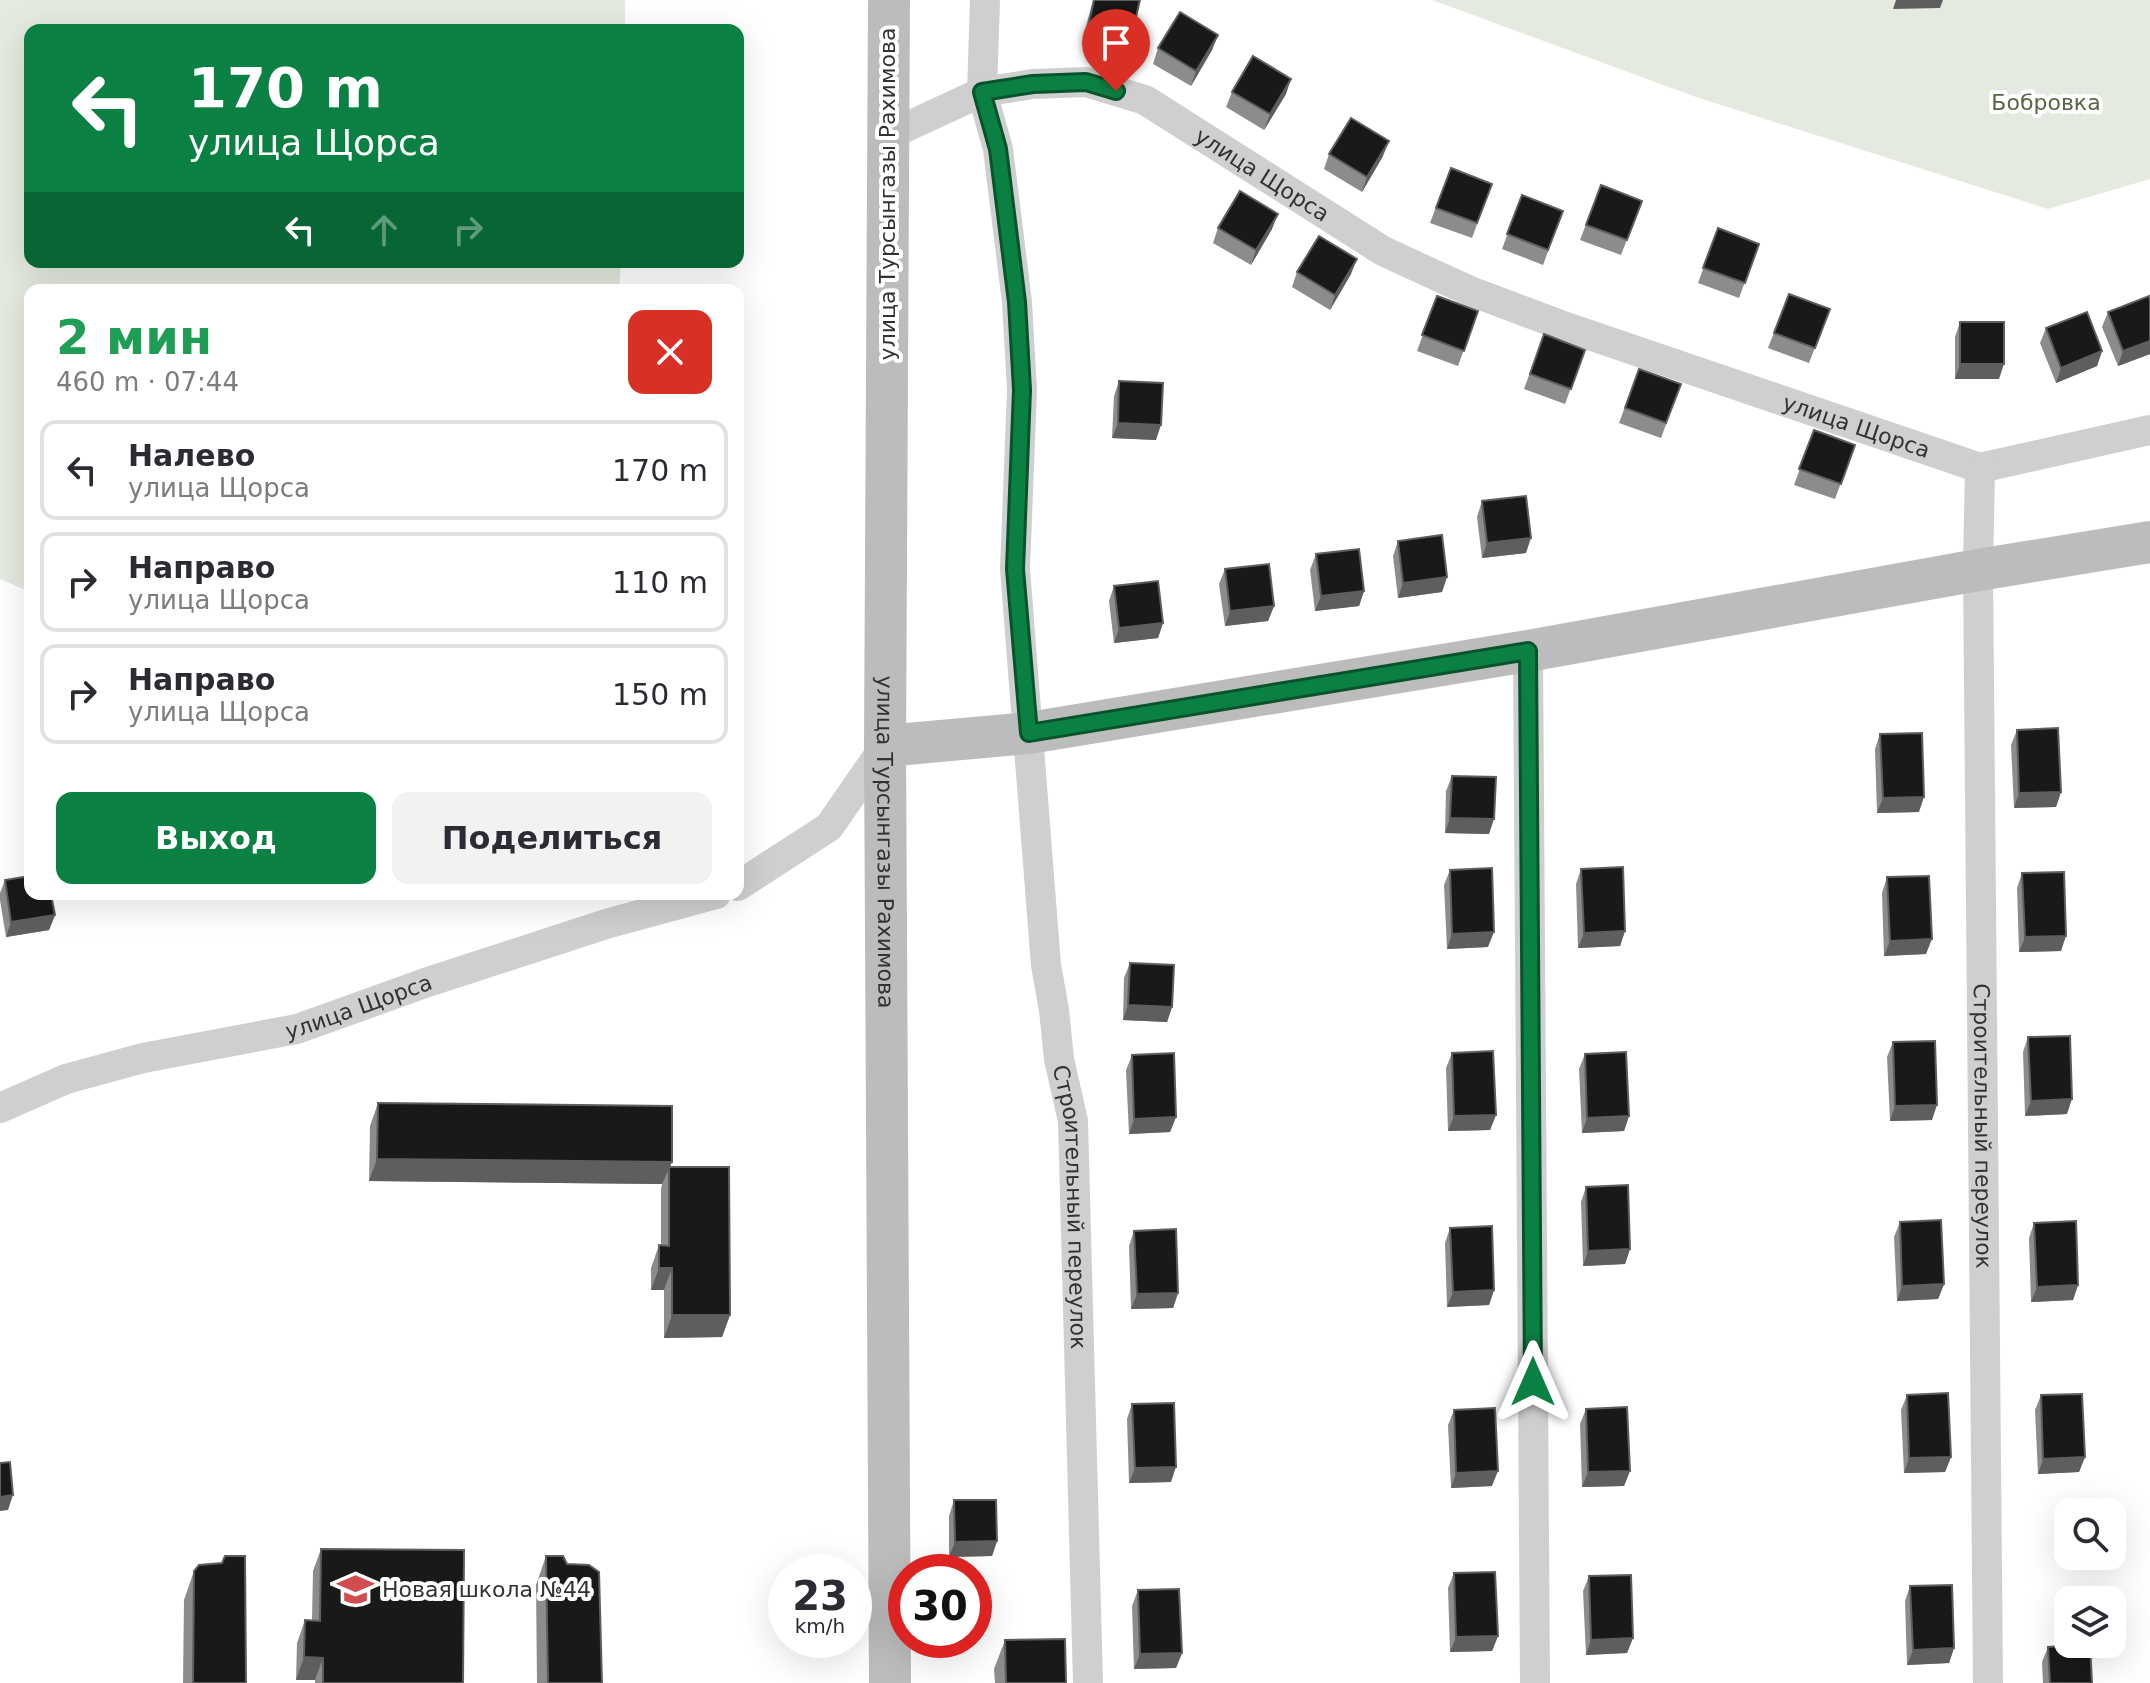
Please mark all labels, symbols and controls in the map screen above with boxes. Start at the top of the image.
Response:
pin [1082,9,1150,91]
icon: arrive [1094,21,1138,65]
street label: улица Турсынгазы Рахимова [875,28,900,360]
text: 170 m [188,55,383,120]
icon: left [56,56,160,160]
park label: Бобровка [1991,90,2101,115]
text: улица Щорса [188,122,440,163]
street label: улица Щорса [1191,123,1334,226]
icon: left [278,208,322,252]
icon: ahead [362,208,406,252]
icon: right [446,208,490,252]
text: 2 мин [56,309,212,365]
button: close [628,310,712,394]
text: 460 m · 07:44 [56,367,239,397]
street label: улица Щорса [1780,389,1933,463]
text: Налево [128,438,255,473]
icon: left [60,448,104,492]
text: 170 m [612,453,708,488]
text: улица Щорса [128,473,310,503]
text: Направо [128,550,275,585]
icon: right [60,560,104,604]
text: 110 m [612,565,708,600]
text: улица Щорса [128,585,310,615]
text: Направо [128,662,275,697]
icon: right [60,672,104,716]
street label: улица Турсынгазы Рахимова [872,675,899,1009]
text: 150 m [612,677,708,712]
text: улица Щорса [128,697,310,727]
button: Выход [56,792,376,884]
button: Поделиться [392,792,712,884]
street label: улица Щорса [283,969,435,1043]
street label: Строительный переулок [1969,983,1997,1269]
street label: Строительный переулок [1048,1062,1092,1350]
position arrow [1491,1340,1575,1424]
map controls [2054,1498,2126,1658]
button: search [2054,1498,2126,1570]
speed limit sign: 30 [888,1554,992,1658]
school or university icon: Новая школа №44 [337,1570,375,1608]
text: 23 [792,1573,848,1619]
place label: Новая школа №44 [382,1577,591,1602]
button: layers [2054,1586,2126,1658]
text: km/h [795,1614,845,1638]

